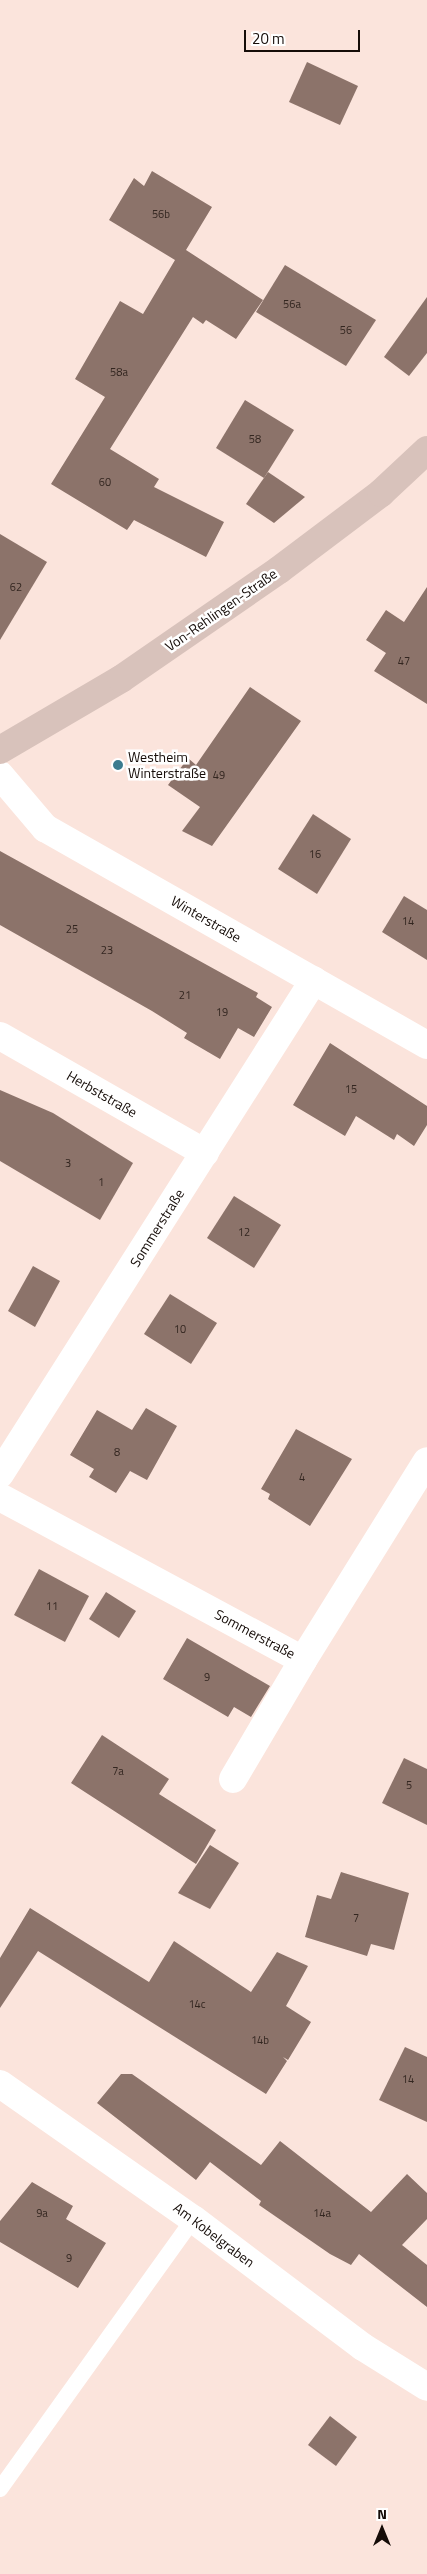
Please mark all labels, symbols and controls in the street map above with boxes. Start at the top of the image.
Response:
scale bar [247,20,363,52]
text: 20 m [252,27,285,50]
house number: 56b [152,207,170,221]
house number: 56a [283,297,301,311]
house number: 56 [340,323,352,337]
house number: 58a [110,365,128,379]
house number: 58 [249,432,261,446]
house number: 60 [99,475,111,489]
street label: Von-Rehlingen-Straße [162,565,280,655]
house number: 62 [10,580,22,594]
house number: 47 [398,654,410,668]
place label: Westheim Winterstraße [128,749,206,782]
marker: Westheim Winterstraße [112,759,124,771]
house number: 49 [213,768,225,782]
house number: 16 [309,847,321,861]
street label: Winterstraße [168,892,244,946]
house number: 14 [402,914,414,928]
house number: 25 [66,922,78,936]
house number: 23 [101,943,113,957]
house number: 21 [179,988,191,1002]
house number: 19 [216,1005,228,1019]
street label: Herbststraße [64,1067,140,1121]
house number: 15 [345,1082,357,1096]
house number: 3 [65,1156,71,1170]
house number: 1 [98,1175,104,1189]
street label: Sommerstraße [126,1186,188,1270]
house number: 12 [238,1225,250,1239]
house number: 10 [174,1322,186,1336]
house number: 8 [114,1445,120,1459]
house number: 4 [299,1470,305,1484]
house number: 11 [46,1599,58,1613]
street label: Sommerstraße [212,1606,298,1662]
house number: 9 [204,1670,210,1684]
house number: 7a [112,1764,124,1778]
house number: 5 [406,1778,412,1792]
house number: 7 [353,1911,359,1925]
house number: 14c [188,1997,206,2011]
house number: 14b [251,2033,269,2047]
house number: 14 [402,2072,414,2086]
street label: Am Kobelgraben [170,2199,258,2271]
house number: 9a [36,2206,48,2220]
house number: 14a [313,2206,331,2220]
house number: 9 [66,2251,72,2265]
text: N [377,2503,387,2524]
north arrow [357,2504,407,2554]

